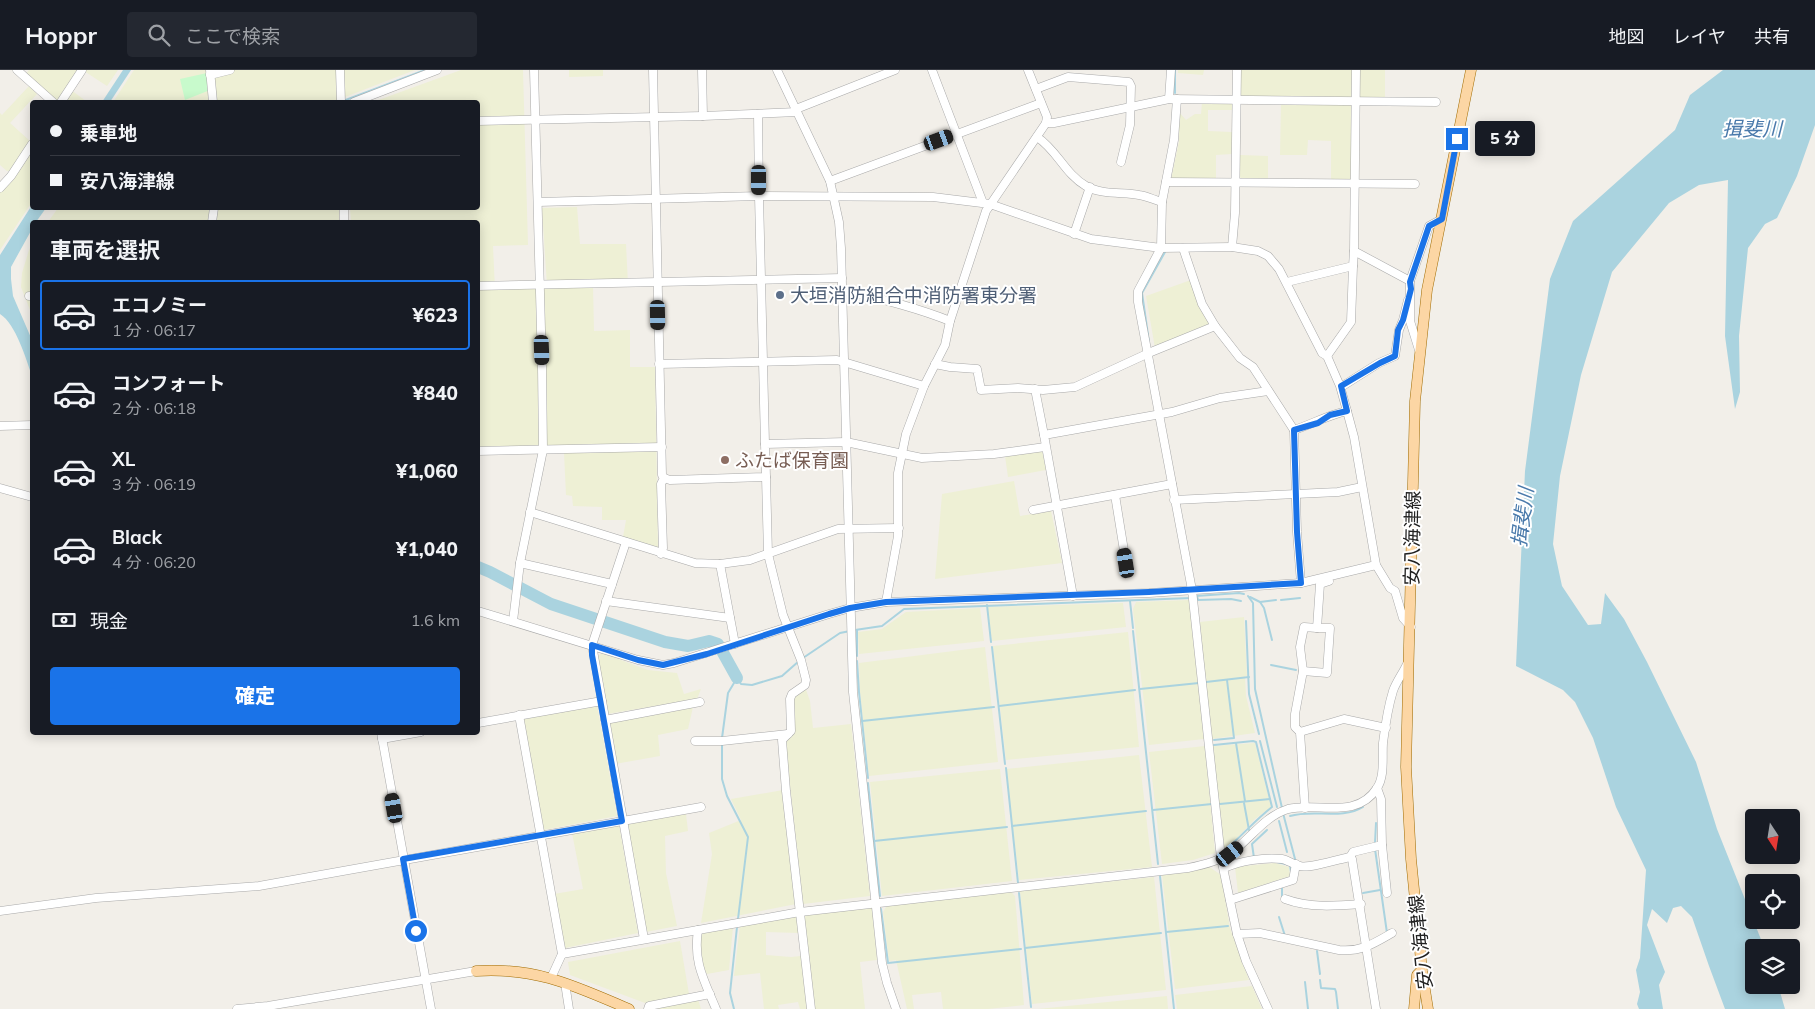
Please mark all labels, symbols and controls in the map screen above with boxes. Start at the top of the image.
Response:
search box [127,12,477,57]
text: Hoppr [25,20,97,50]
icon: search [145,21,173,49]
text: ここで検索 [185,24,280,48]
text: 地図 [1609,25,1645,48]
text: レイヤ [1673,25,1726,48]
text: 共有 [1754,25,1790,48]
water label: 揖斐川 [1722,116,1784,141]
text: 乗車地 [80,121,137,145]
callout: 5 分 [1474,122,1534,156]
car [922,128,955,152]
route end [1446,128,1468,150]
text: 5 分 [1490,128,1520,148]
car [751,165,766,195]
text: 安八海津線 [80,169,175,193]
text: 車両を選択 [50,236,160,264]
place label: 大垣消防組合中消防署東分署 [790,283,1037,307]
marker: 大垣消防組合中消防署東分署 [774,289,786,301]
icon: car [52,293,97,338]
text: エコノミー [112,293,207,317]
car [650,300,665,330]
text: ¥623 [412,303,458,327]
text: 1 分 · 06:17 [112,320,196,340]
car [533,335,550,365]
icon: car [52,371,97,416]
text: コンフォート [112,371,225,395]
text: ¥840 [412,381,458,405]
text: 2 分 · 06:18 [112,398,196,418]
text: XL [112,447,135,471]
place label: ふたば保育園 [735,448,849,472]
icon: car [52,449,97,494]
marker: ふたば保育園 [719,454,731,466]
text: ¥1,060 [396,459,458,483]
text: 3 分 · 06:19 [112,474,196,494]
water label: 揖斐川 [1506,484,1538,548]
street label: 安八海津線 [1399,490,1425,586]
text: Black [112,525,162,549]
icon: car [52,527,97,572]
text: ¥1,040 [396,537,458,561]
car [1116,547,1135,579]
text: 4 分 · 06:20 [112,552,196,572]
icon: cash [50,606,78,634]
text: 現金 [90,609,128,633]
text: 1.6 km [411,610,460,630]
button: 確定 [50,667,460,725]
car [384,792,403,824]
north arrow [1745,809,1800,864]
map controls [1745,809,1800,994]
car [1213,839,1246,869]
button: locate [1745,874,1800,929]
street label: 安八海津線 [1403,893,1437,991]
route start [405,920,427,942]
button: layers [1745,939,1800,994]

